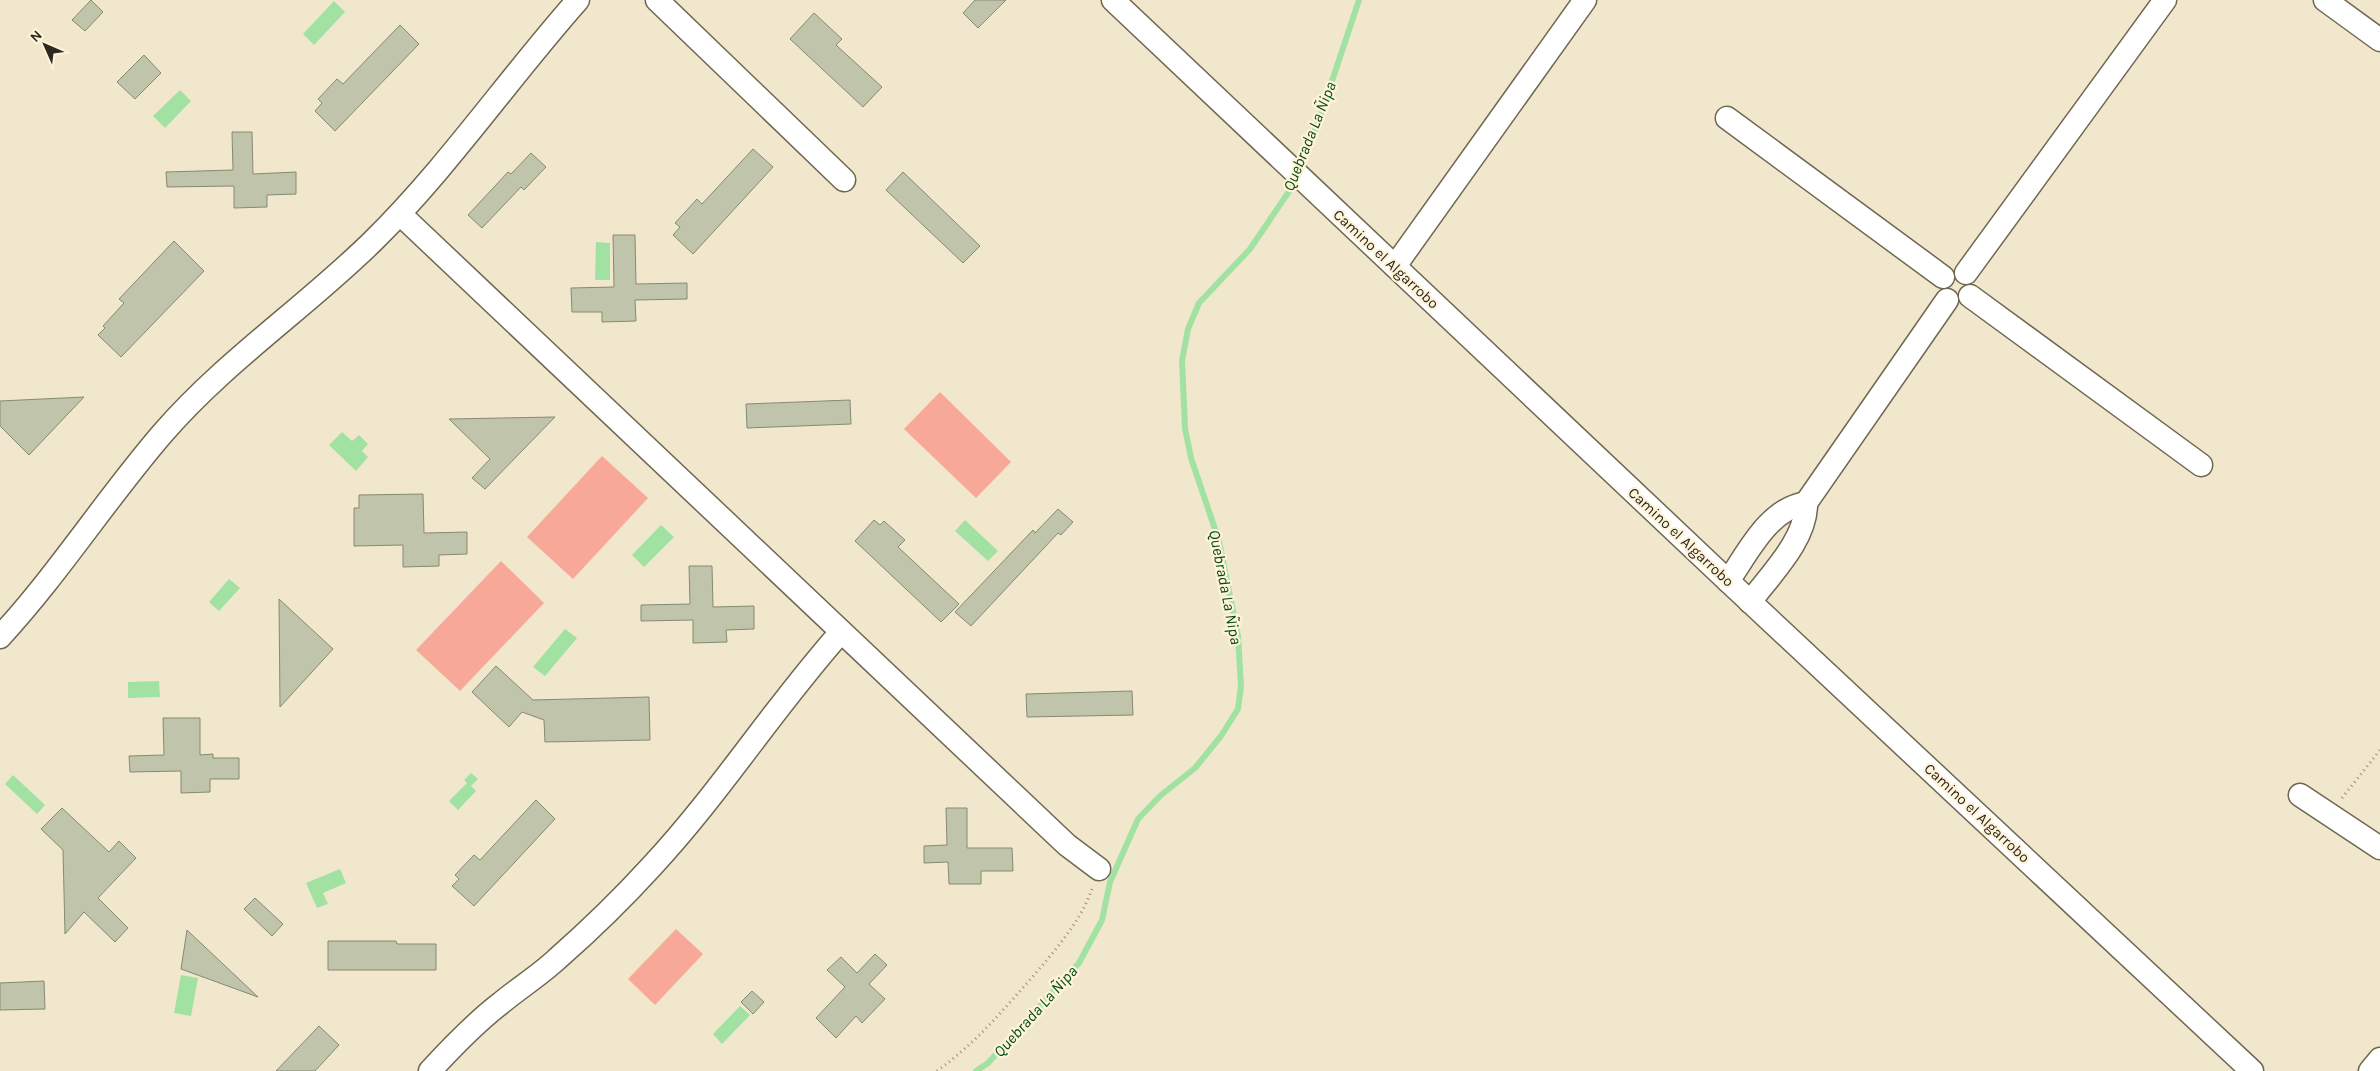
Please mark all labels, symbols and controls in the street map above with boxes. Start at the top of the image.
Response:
north arrow [20,20,70,70]
text: N [27,27,46,46]
water label: Quebrada La Ñipa [1279,79,1340,194]
street label: Camino el Algarrobo [1329,205,1443,313]
street label: Camino el Algarrobo [1624,483,1738,591]
water label: Quebrada La Ñipa [1205,528,1246,646]
street label: Camino el Algarrobo [1920,759,2034,867]
water label: Quebrada La Ñipa [989,962,1081,1061]

